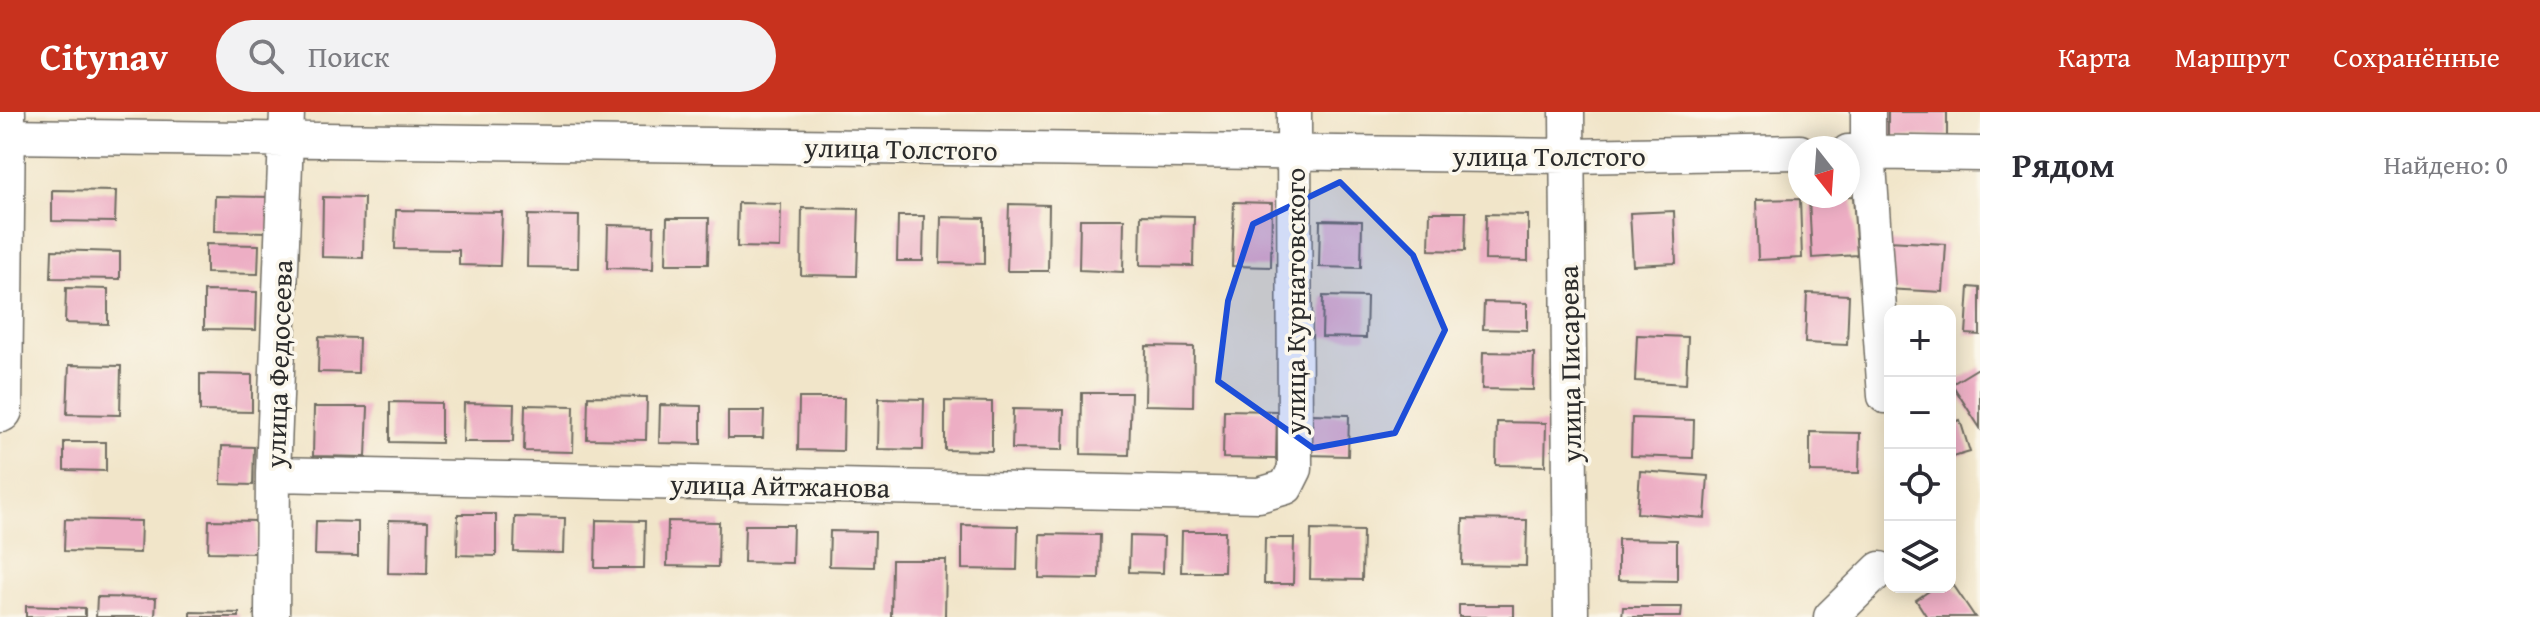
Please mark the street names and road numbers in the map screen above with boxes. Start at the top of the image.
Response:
street label: улица Толстого [803,126,998,170]
street label: улица Толстого [1451,135,1646,176]
street label: улица Курнатовского [1274,168,1315,435]
street label: улица Федосеева [254,259,302,470]
street label: улица Писарева [1547,264,1591,464]
street label: улица Айтжанова [669,463,891,507]

